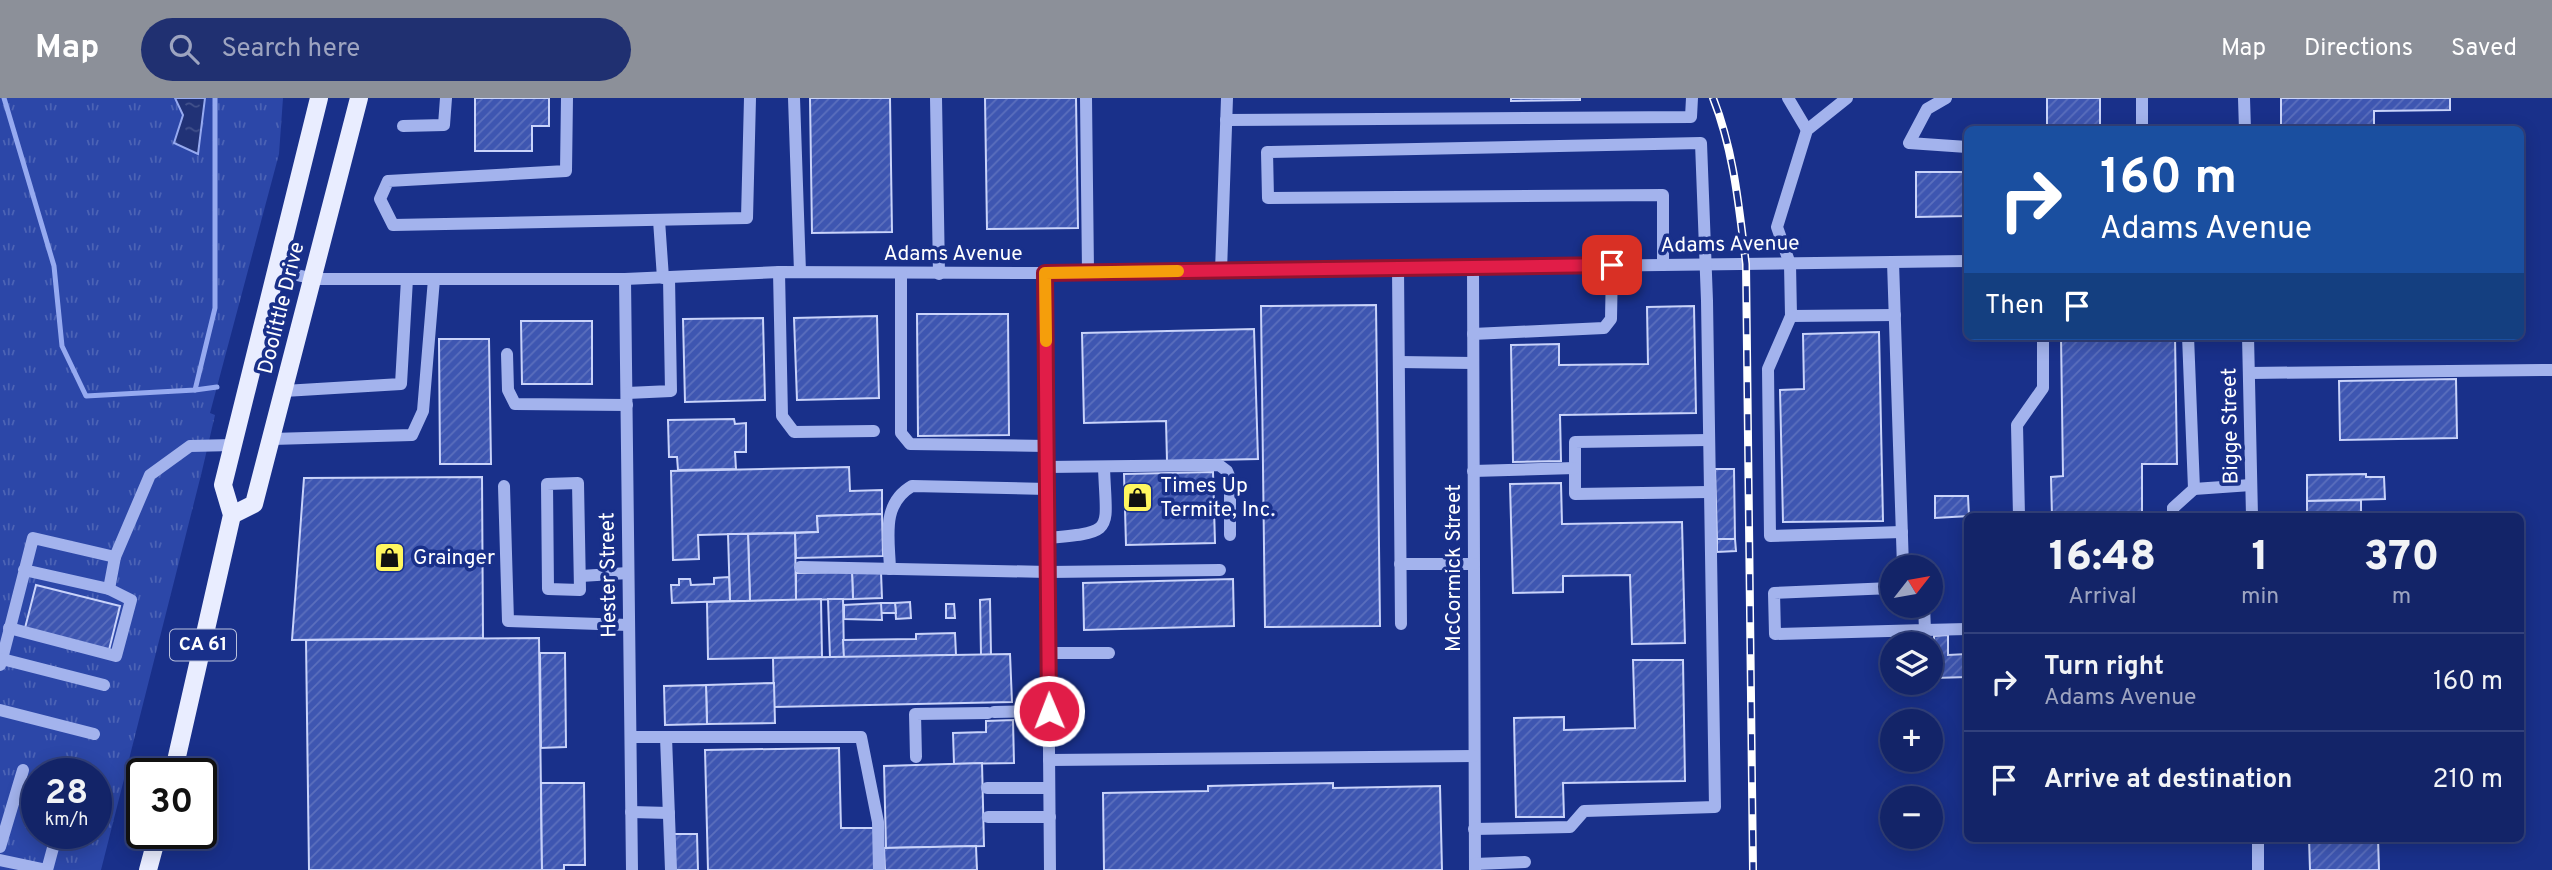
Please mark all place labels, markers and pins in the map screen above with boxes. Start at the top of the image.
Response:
pin [1582,235,1642,295]
place label: Times Up Termite, Inc. [1160,473,1275,524]
shop icon: Times Up Termite, Inc. [1120,481,1154,515]
shop icon: Grainger [373,541,407,575]
place label: Grainger [413,545,495,572]

